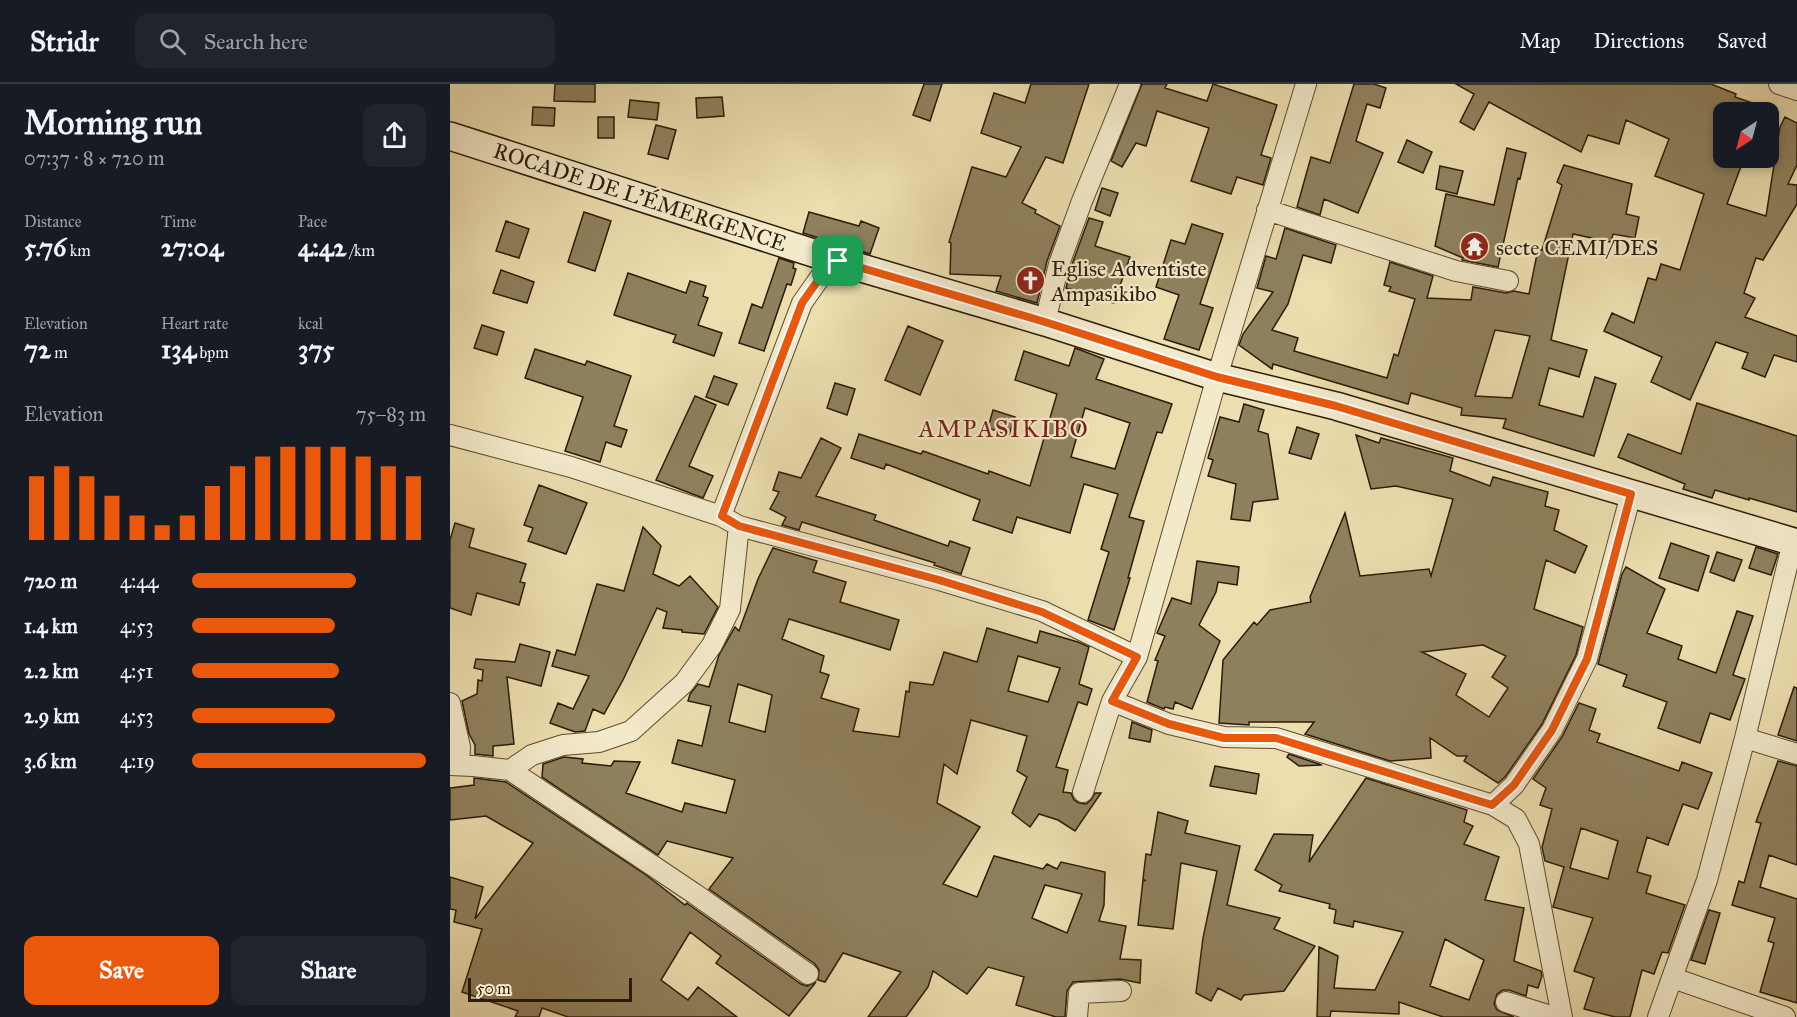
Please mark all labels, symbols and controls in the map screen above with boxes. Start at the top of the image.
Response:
search box [135,14,555,68]
text: Stridr [30,24,99,59]
icon: search [156,25,189,58]
text: Search here [204,28,308,55]
text: Map [1520,28,1561,54]
text: Directions [1594,28,1684,54]
text: Saved [1717,28,1767,54]
north arrow [1713,102,1779,168]
map controls [1713,102,1779,168]
text: Morning run [24,103,202,143]
button: share [363,104,426,167]
street label: ROCADE DE L'ÉMERGENCE [490,137,790,257]
text: 07:37 · 8 × 720 m [24,146,165,170]
text: Distance [24,212,81,231]
text: Time [161,212,196,231]
text: Pace [298,212,327,231]
text: 5.76 [24,231,66,263]
text: 27:04 [161,231,223,263]
text: 4:42 [298,231,346,263]
temple icon: secte CEMI/DES [1459,231,1491,263]
place label: secte CEMI/DES [1496,234,1658,261]
pin [812,235,863,286]
text: km [66,241,91,260]
text: /km [346,241,375,260]
icon: arrive [821,244,854,277]
place label: Eglise Adventiste Ampasikibo [1050,255,1207,307]
church icon: Eglise Adventiste Ampasikibo [1014,265,1046,297]
text: Elevation [24,314,88,333]
text: Heart rate [161,314,228,333]
text: kcal [298,314,323,333]
text: 72 [24,333,51,365]
text: 134 [161,333,196,365]
text: 375 [298,333,334,365]
text: m [51,343,68,362]
text: bpm [196,343,229,362]
text: Elevation [24,402,103,426]
text: 75–83 m [356,402,426,426]
district label: AMPASIKIBO [918,414,1089,444]
text: 720 m [24,569,77,593]
text: 4:44 [120,569,158,593]
text: 1.4 km [24,614,78,638]
text: 4:53 [120,614,153,638]
text: 2.2 km [24,659,79,683]
text: 4:51 [120,659,153,683]
text: 2.9 km [24,704,80,728]
text: 4:53 [120,704,153,728]
text: 3.6 km [24,749,77,773]
text: 4:19 [120,749,155,773]
button: Save [24,936,219,1005]
button: Share [231,936,426,1005]
scale bar [468,975,632,1002]
text: 50 m [477,979,511,998]

